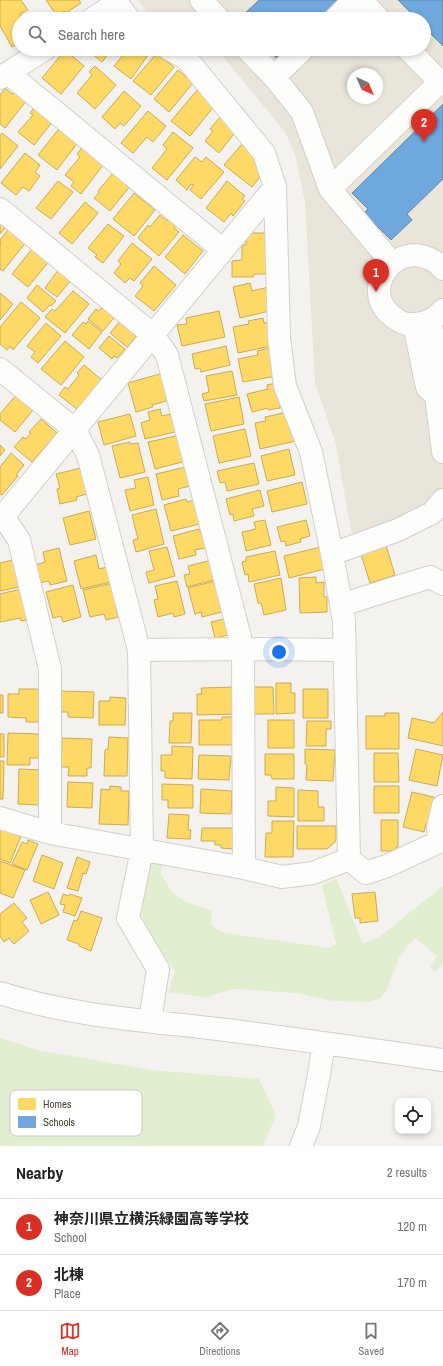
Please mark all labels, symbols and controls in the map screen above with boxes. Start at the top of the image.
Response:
search box [12,12,431,56]
icon: search [26,23,48,45]
text: Search here [58,24,125,45]
north arrow [347,68,383,104]
pin: 2 [411,109,437,142]
pin: 1 [363,259,389,292]
your location [269,642,289,662]
legend [10,1090,142,1136]
text: Homes [43,1097,72,1111]
map controls [395,1098,431,1134]
button: locate [395,1098,431,1134]
text: Schools [43,1115,76,1129]
text: Nearby [16,1161,63,1184]
text: 2 results [387,1164,427,1181]
text: 神奈川県立横浜緑園高等学校 [54,1208,249,1229]
text: 1 [26,1218,32,1235]
text: 120 m [397,1218,427,1235]
text: School [54,1229,87,1246]
text: 北棟 [54,1264,84,1285]
text: 2 [26,1274,32,1291]
text: 170 m [397,1274,427,1291]
text: Place [54,1285,81,1302]
tab: Map [59,1320,81,1358]
tab: Directions [199,1320,240,1358]
tab: Saved [358,1320,384,1358]

